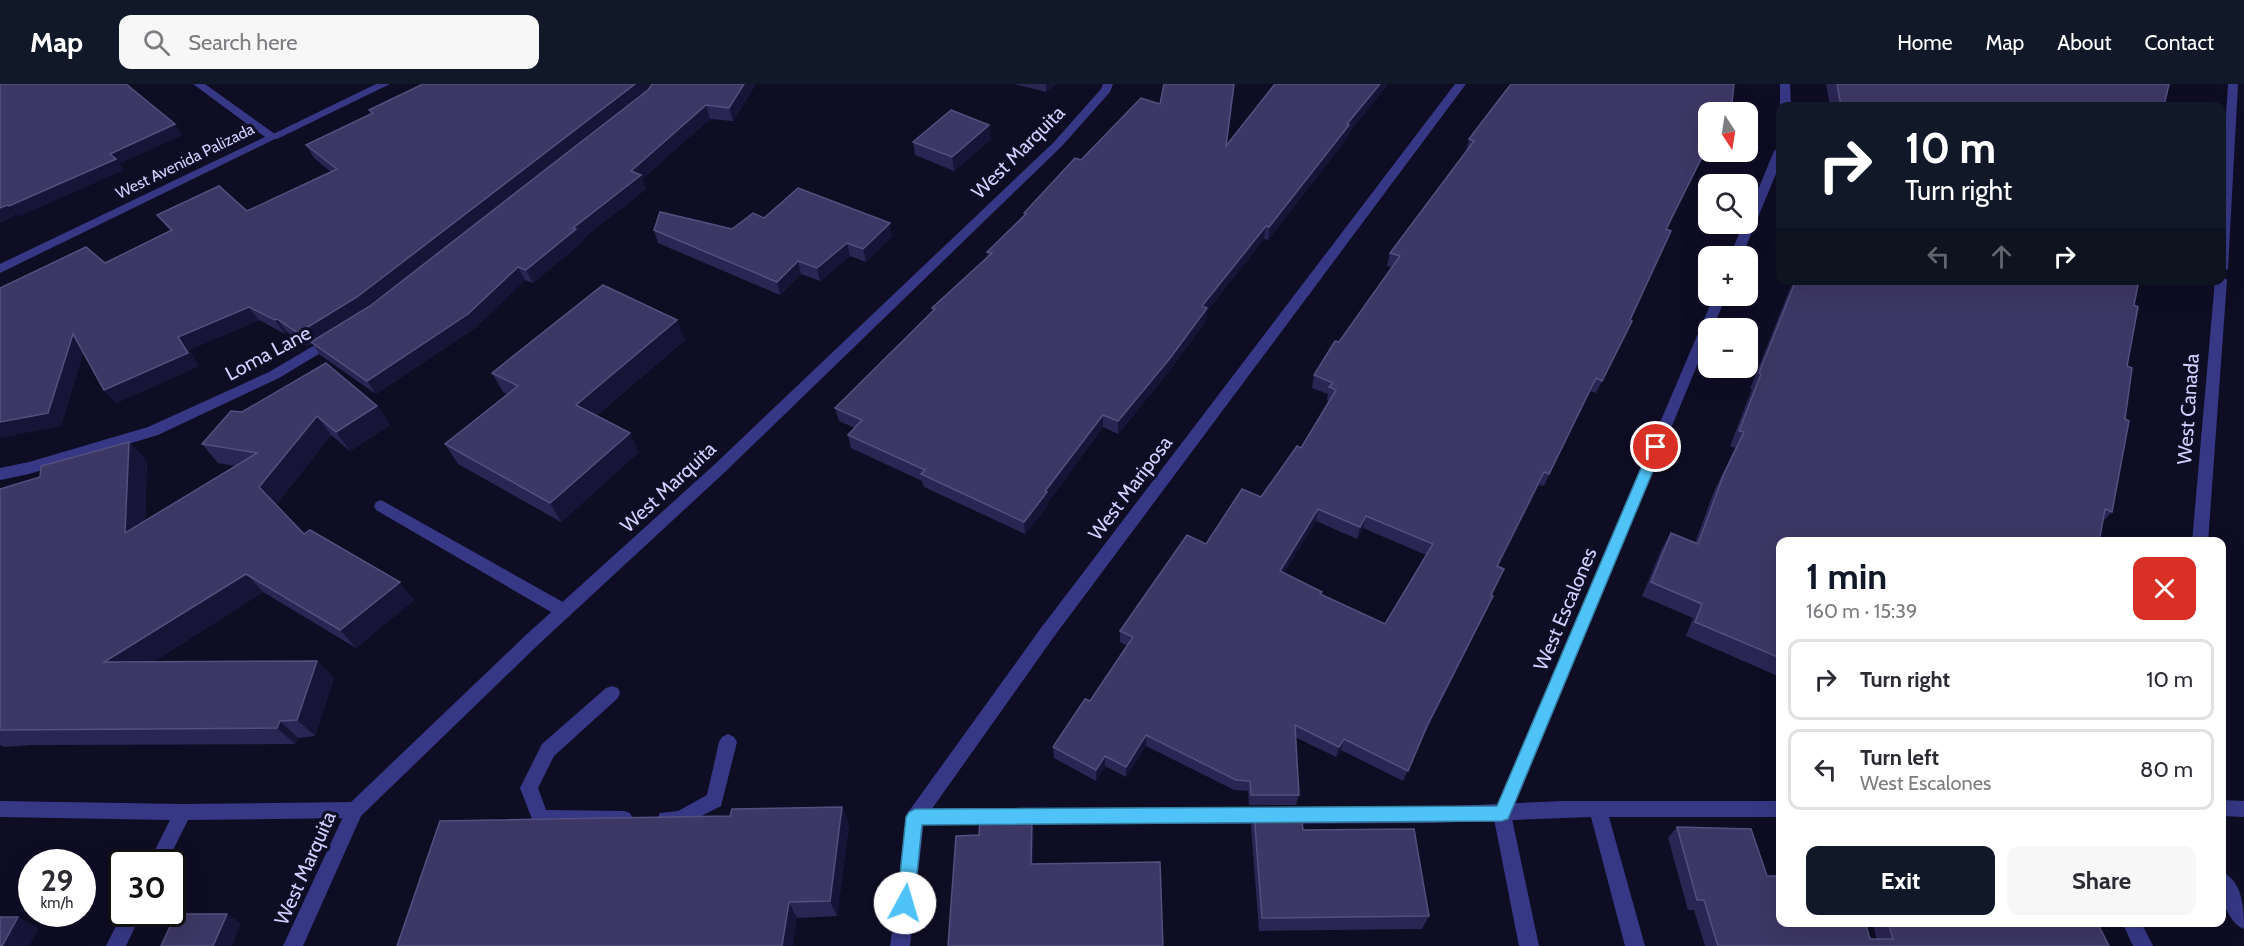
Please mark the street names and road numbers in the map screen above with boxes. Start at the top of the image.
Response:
street label: West Marquita [966,100,1070,204]
street label: West Avenida Palizada [113,119,258,203]
street label: Loma Lane [221,320,315,386]
street label: West Canada [2172,352,2204,465]
street label: West Mariposa [1083,431,1177,545]
street label: West Marquita [615,436,721,537]
street label: West Escalones [1528,544,1602,674]
street label: West Marquita [269,807,341,929]

